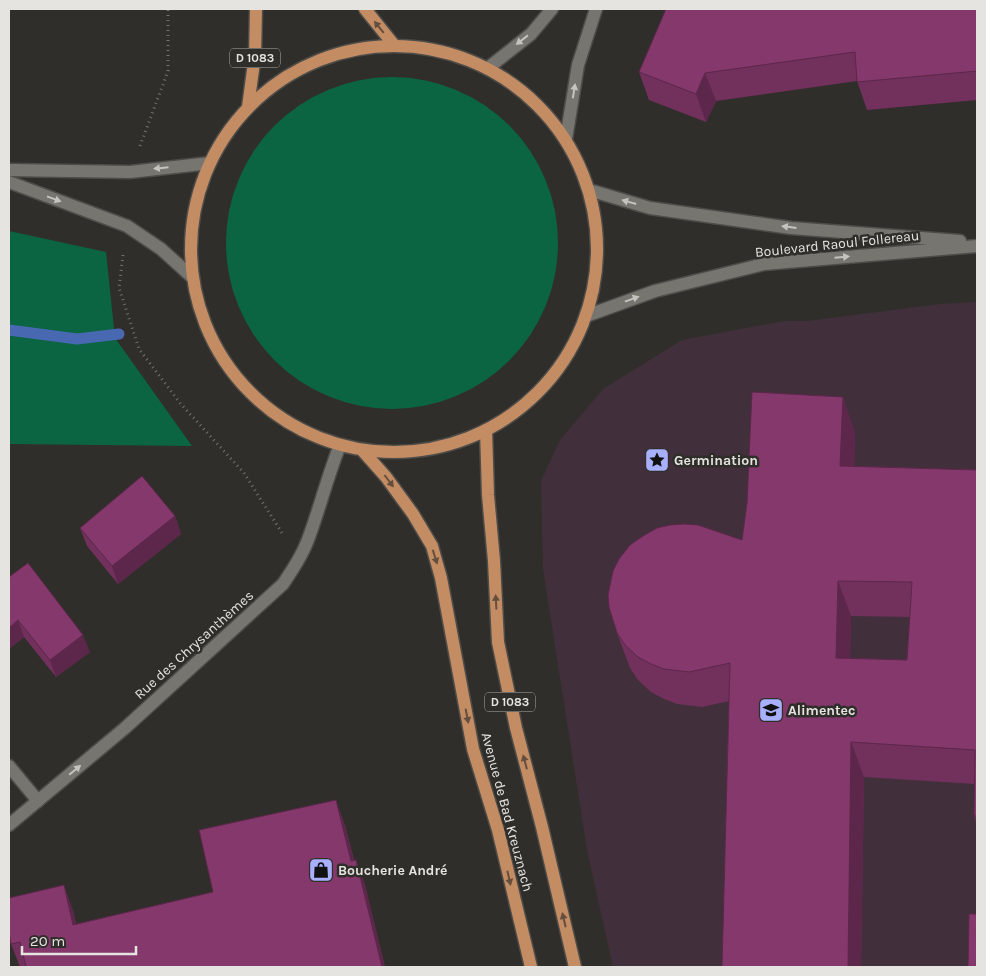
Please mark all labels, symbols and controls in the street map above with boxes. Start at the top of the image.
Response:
one-way arrow [374,21,385,34]
one-way arrow [516,35,529,46]
road number: D 1083 [230,48,280,68]
one-way arrow [570,83,578,99]
one-way arrow [153,164,169,172]
one-way arrow [47,196,62,203]
one-way arrow [621,197,636,205]
one-way arrow [781,223,797,231]
street label: Boulevard Raoul Follereau [754,227,920,261]
one-way arrow [834,253,850,261]
one-way arrow [625,295,640,303]
place icon: Germination [644,447,670,473]
place label: Germination [674,452,758,469]
one-way arrow [384,474,394,488]
one-way arrow [432,550,440,565]
street label: Rue des Chrysanthèmes [131,587,257,703]
one-way arrow [492,594,500,610]
road number: D 1083 [485,692,535,712]
school or university icon: Alimentec [758,697,784,723]
place label: Alimentec [788,702,855,719]
one-way arrow [463,709,471,724]
street label: Avenue de Bad Kreuznach [478,731,536,893]
one-way arrow [520,755,528,770]
one-way arrow [69,764,82,775]
shop icon: Boucherie André [308,857,334,883]
place label: Boucherie André [338,862,447,879]
one-way arrow [505,870,513,885]
one-way arrow [560,912,568,927]
scale bar [22,924,136,956]
text: 20 m [30,932,65,950]

